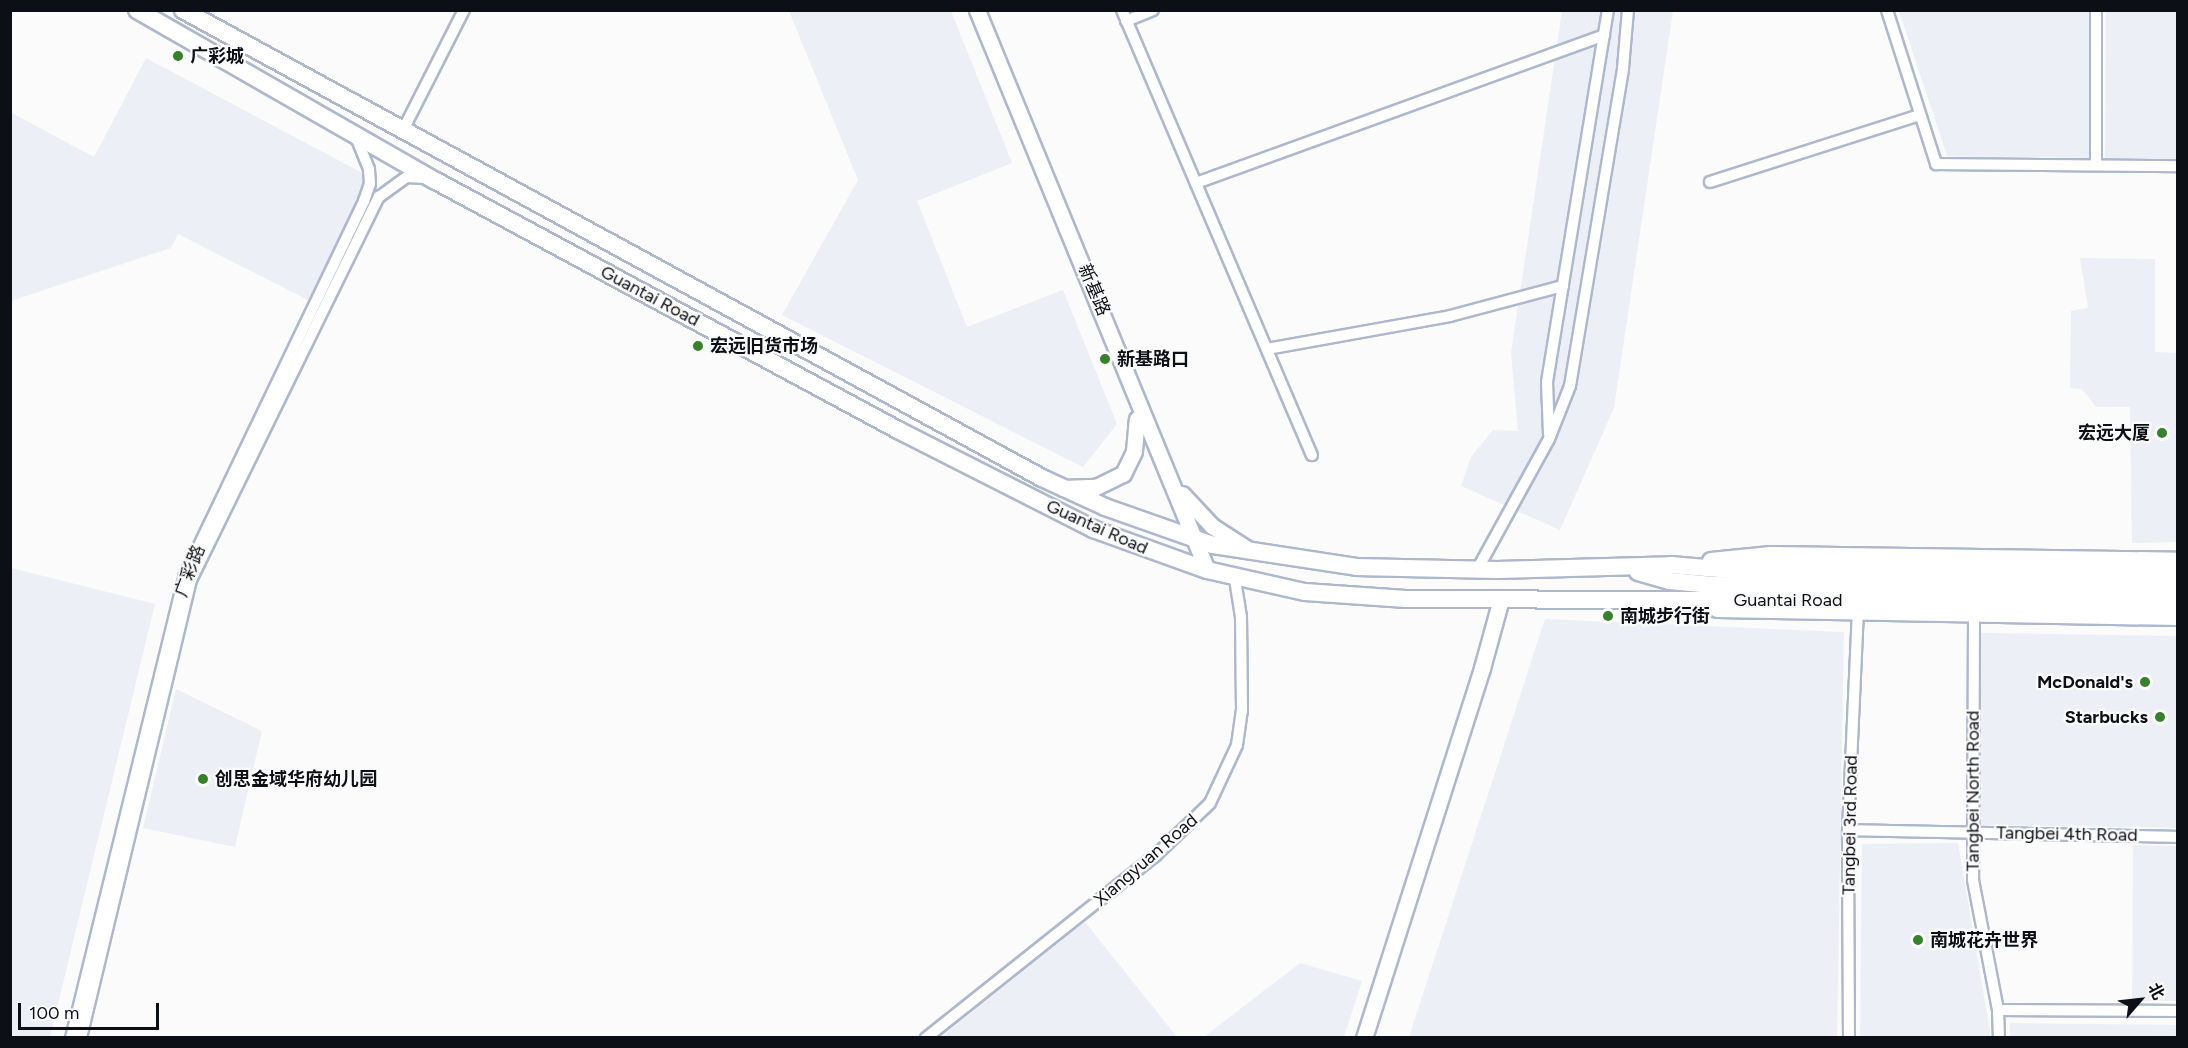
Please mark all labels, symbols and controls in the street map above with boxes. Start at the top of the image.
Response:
place label: 广彩城 [190,45,244,67]
marker: 广彩城 [171,49,185,63]
street label: Guantai Road [597,261,703,331]
street label: 新基路 [1074,261,1114,319]
place label: 宏远旧货市场 [710,335,818,357]
marker: 宏远旧货市场 [691,339,705,353]
place label: 新基路口 [1117,348,1189,370]
marker: 新基路口 [1098,352,1112,366]
place label: 宏远大厦 [2078,422,2150,444]
marker: 宏远大厦 [2155,426,2169,440]
street label: Guantai Road [1043,495,1151,559]
street label: 广彩路 [170,542,210,600]
street label: Guantai Road [1734,589,1842,611]
place label: 南城步行街 [1620,605,1710,627]
marker: 南城步行街 [1601,609,1615,623]
place label: McDonald's [2037,671,2133,693]
marker: McDonald's [2138,675,2152,689]
place label: Starbucks [2065,706,2148,728]
marker: Starbucks [2153,710,2167,724]
street label: Tangbei North Road [1962,711,1984,871]
street label: Tangbei 3rd Road [1838,755,1862,895]
place label: 创思金域华府幼儿园 [215,768,377,790]
marker: 创思金域华府幼儿园 [196,772,210,786]
street label: Xiangyuan Road [1090,809,1202,911]
street label: Tangbei 4th Road [1996,822,2138,846]
place label: 南城花卉世界 [1930,929,2038,951]
marker: 南城花卉世界 [1911,933,1925,947]
north arrow [2110,970,2170,1030]
text: 北 [2144,980,2168,1003]
scale bar [21,991,162,1029]
text: 100 m [29,1002,79,1024]

